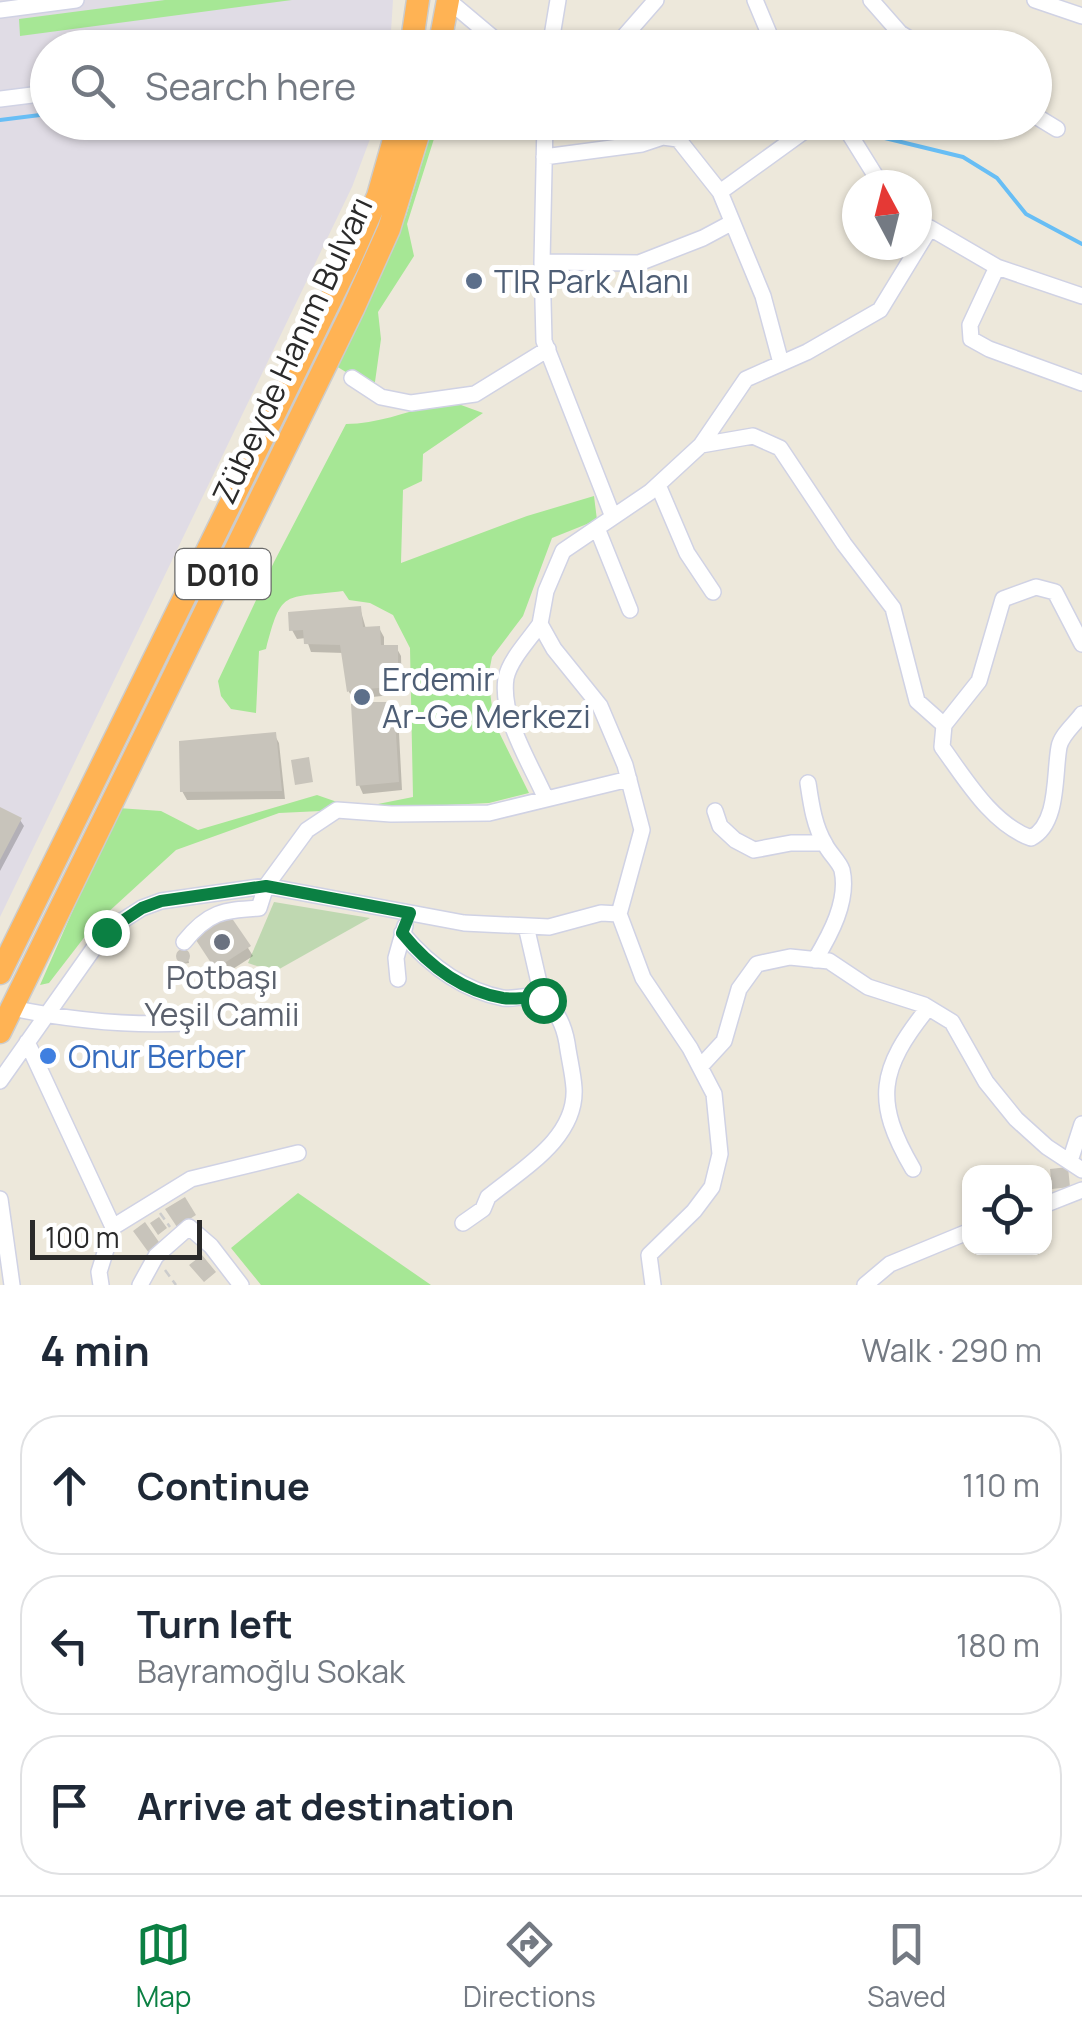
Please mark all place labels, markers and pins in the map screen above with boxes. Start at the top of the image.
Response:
place label: TIR Park Alanı [494,259,689,303]
marker: TIR Park Alanı [463,270,485,292]
place label: Erdemir Ar-Ge Merkezi [382,657,591,738]
marker: Erdemir Ar-Ge Merkezi [351,686,373,708]
marker: Potbaşı Yeşil Camii [211,931,233,953]
place label: Potbaşı Yeşil Camii [145,955,299,1036]
place label: Onur Berber [68,1034,246,1078]
marker: Onur Berber [37,1045,59,1067]

